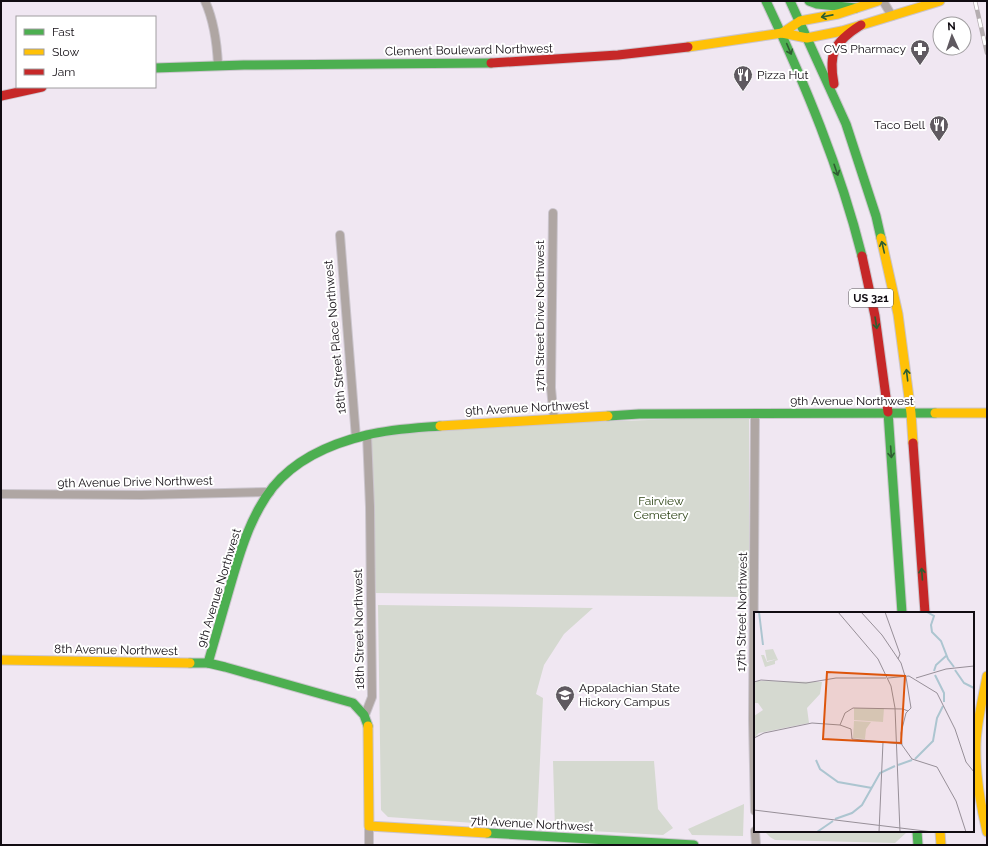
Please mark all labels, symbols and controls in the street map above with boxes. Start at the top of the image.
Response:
one-way arrow [821,12,834,20]
legend [16,16,156,88]
north arrow [932,16,972,56]
text: N [947,20,956,33]
text: Fast [52,25,75,39]
pharmacy icon: CVS Pharmacy [909,38,931,66]
street label: Clement Boulevard Northwest [385,42,553,58]
place label: CVS Pharmacy [824,42,906,56]
one-way arrow [785,43,793,55]
text: Slow [52,45,79,59]
restaurant icon: Pizza Hut [732,64,754,92]
text: Jam [52,65,75,79]
place label: Pizza Hut [757,68,809,82]
restaurant icon: Taco Bell [928,114,950,142]
place label: Taco Bell [874,118,926,132]
one-way arrow [833,163,840,176]
street label: 17th Street Drive Northwest [533,240,547,392]
one-way arrow [879,241,887,254]
street label: 18th Street Place Northwest [321,260,349,414]
road number: US 321 [849,289,893,307]
one-way arrow [872,316,880,329]
one-way arrow [903,369,911,382]
street label: 9th Avenue Northwest [790,394,914,408]
street label: 9th Avenue Northwest [465,398,589,418]
one-way arrow [887,445,894,458]
street label: 9th Avenue Drive Northwest [57,474,213,490]
park label: Fairview Cemetery [634,494,689,522]
street label: 9th Avenue Northwest [194,527,244,649]
street label: 17th Street Northwest [734,552,750,672]
one-way arrow [919,568,926,581]
street label: 18th Street Northwest [351,569,367,689]
inset map [754,612,974,832]
street label: 8th Avenue Northwest [54,642,178,658]
place label: Appalachian State Hickory Campus [579,681,680,709]
school or university icon: Appalachian State Hickory Campus [554,684,576,712]
street label: 7th Avenue Northwest [470,814,594,834]

